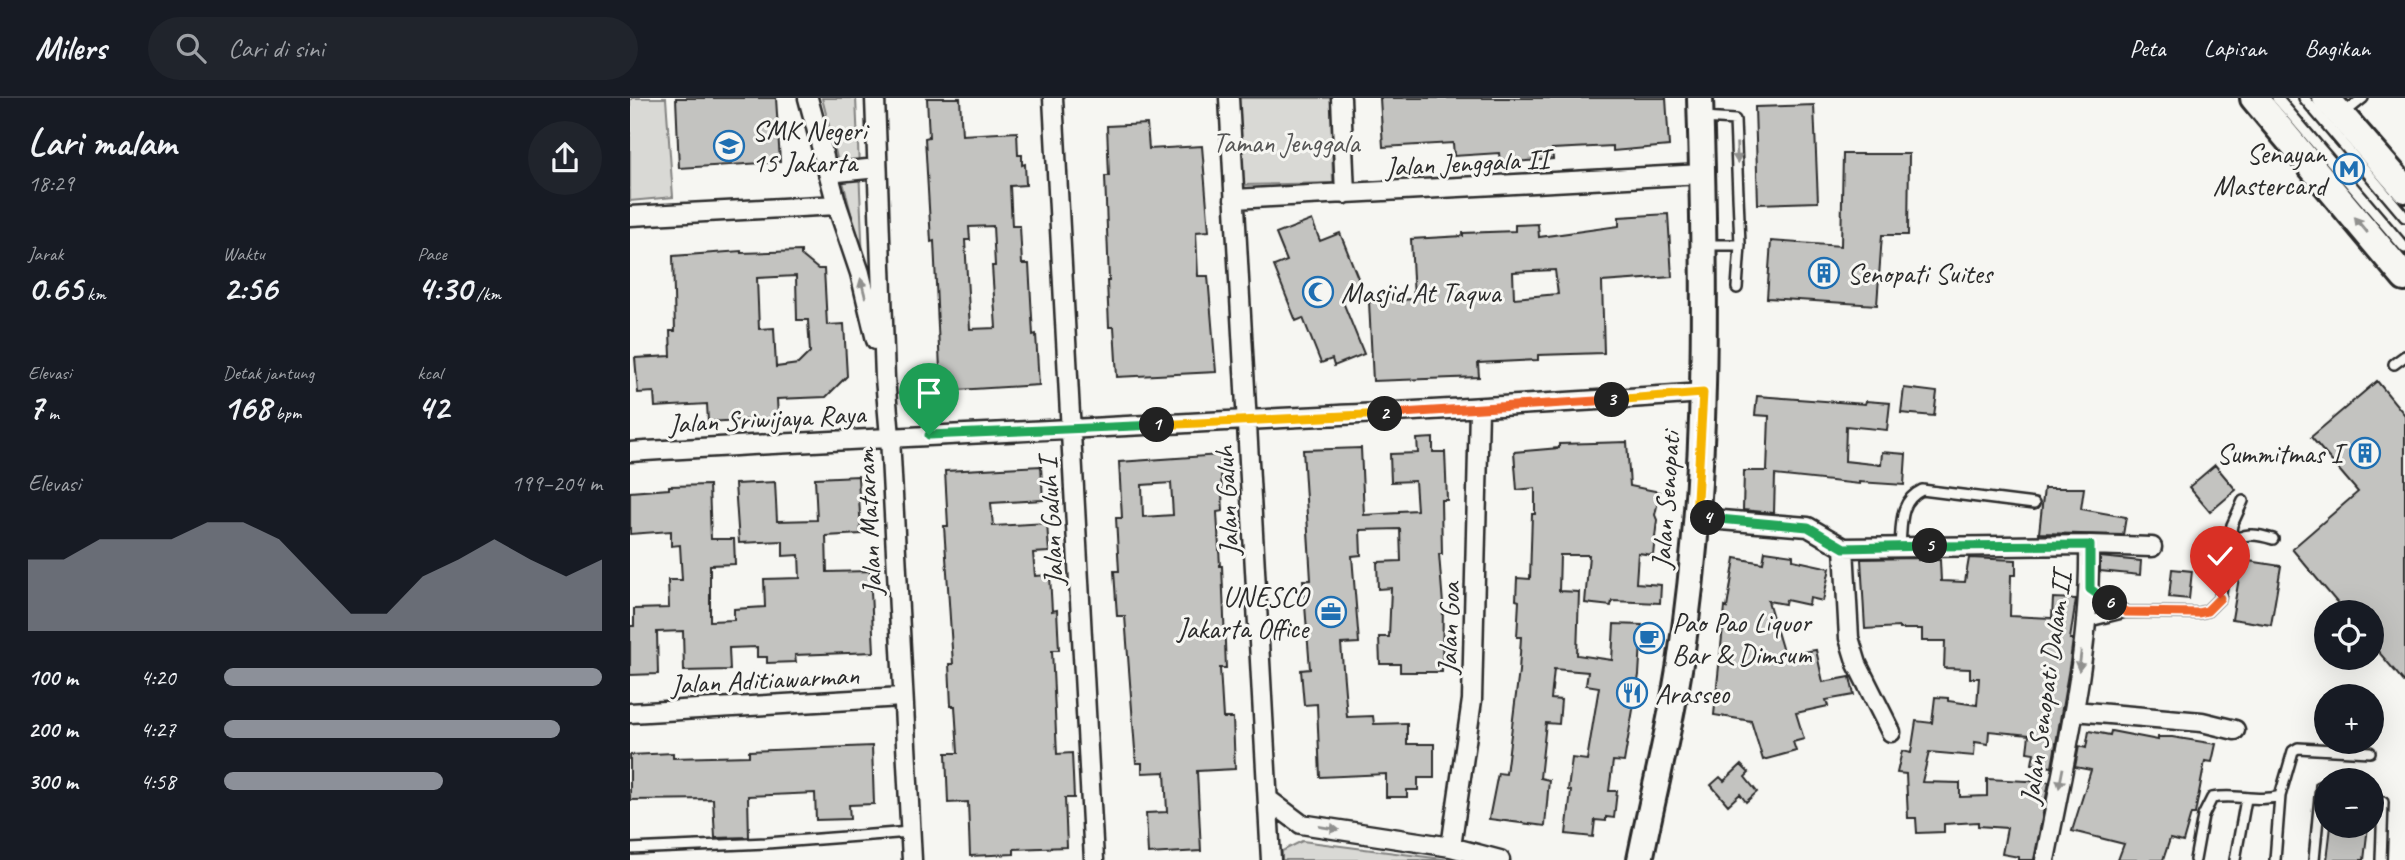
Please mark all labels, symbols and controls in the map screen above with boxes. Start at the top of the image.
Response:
search box [148,17,638,80]
text: Milers [35,27,106,69]
icon: search [172,29,210,67]
text: Cari di sini [228,32,324,65]
text: Peta [2129,33,2166,63]
text: Lapisan [2204,33,2267,63]
text: Bagikan [2305,33,2370,63]
place label: SMK Negeri 15 Jakarta [752,113,870,180]
text: Lari malam [28,119,176,166]
button: share [528,121,602,195]
park label: Taman Jenggala [1212,125,1361,160]
school or university icon: SMK Negeri 15 Jakarta [712,129,746,163]
place label: Senayan Mastercard [2213,136,2330,203]
street label: Jalan Jenggala II [1382,140,1556,184]
one-way arrow [1731,143,1742,165]
metro station icon: Senayan Mastercard [2332,152,2366,186]
text: 18:29 [28,169,74,198]
one-way arrow [2354,217,2369,234]
text: Jarak [28,242,63,266]
text: Waktu [223,242,265,266]
text: Pace [417,242,447,266]
building icon: Senopati Suites [1807,256,1841,290]
place label: Senopati Suites [1847,256,1995,291]
text: 0.65 [28,266,82,311]
text: 2:56 [223,266,277,311]
text: 4:30 [417,266,472,311]
mosque icon: Masjid At Taqwa [1301,275,1335,309]
place label: Masjid At Taqwa [1341,275,1502,310]
one-way arrow [857,277,868,299]
text: km [82,282,106,306]
text: /km [472,282,501,306]
text: Elevasi [28,361,71,385]
text: Detak jantung [223,361,314,385]
text: kcal [417,361,442,385]
pin [899,363,959,435]
icon: arrive [910,374,948,412]
pin: 3 [1594,382,1630,418]
text: 7 [28,385,44,430]
text: 168 [223,385,271,430]
text: 42 [417,385,449,430]
text: 3 [1607,387,1616,411]
street label: Jalan Sriwijaya Raya [666,396,868,441]
pin: 2 [1368,396,1402,432]
text: m [44,401,59,425]
text: bpm [271,401,301,425]
text: 2 [1380,401,1389,425]
pin: 1 [1140,408,1174,442]
text: 1 [1152,412,1161,436]
street label: Jalan Senopati [1643,427,1688,572]
place label: Summitmas I [2217,436,2348,471]
building icon: Summitmas I [2348,436,2382,470]
street label: Jalan Galuh [1206,443,1247,558]
street label: Jalan Mataram [847,446,890,599]
street label: Jalan Galuh I [1029,452,1071,588]
text: Elevasi [28,469,81,498]
text: 199–204 m [511,469,602,498]
pin: 4 [1690,500,1726,536]
text: 4 [1703,505,1712,529]
pin [2190,526,2250,598]
pin: 5 [1912,528,1948,564]
text: 5 [1925,533,1934,557]
icon: check [2201,537,2239,575]
street label: Jalan Senopati Dalam II [2012,564,2080,808]
place label: UNESCO Jakarta Office [1175,579,1311,646]
street label: Jalan Goa [1429,580,1468,677]
pin: 6 [2092,586,2128,620]
text: 6 [2105,590,2114,614]
office icon: UNESCO Jakarta Office [1314,595,1348,629]
map controls [2314,600,2384,838]
button: locate [2314,600,2384,670]
place label: Pao Pao Liquor Bar & Dimsum [1672,605,1813,672]
cafe icon: Pao Pao Liquor Bar & Dimsum [1632,621,1666,655]
one-way arrow [2075,650,2086,672]
street label: Jalan Aditiawarman [668,657,860,702]
text: 100 m [28,663,78,692]
text: 4:20 [140,663,176,692]
restaurant icon: Arasseo [1615,676,1649,710]
place label: Arasseo [1655,676,1731,711]
button: + [2314,684,2384,754]
text: 200 m [28,715,78,744]
text: 4:27 [140,715,176,744]
text: 300 m [28,767,78,796]
text: 4:58 [140,767,176,796]
one-way arrow [2055,767,2066,789]
button: − [2314,768,2384,838]
one-way arrow [1318,823,1340,834]

